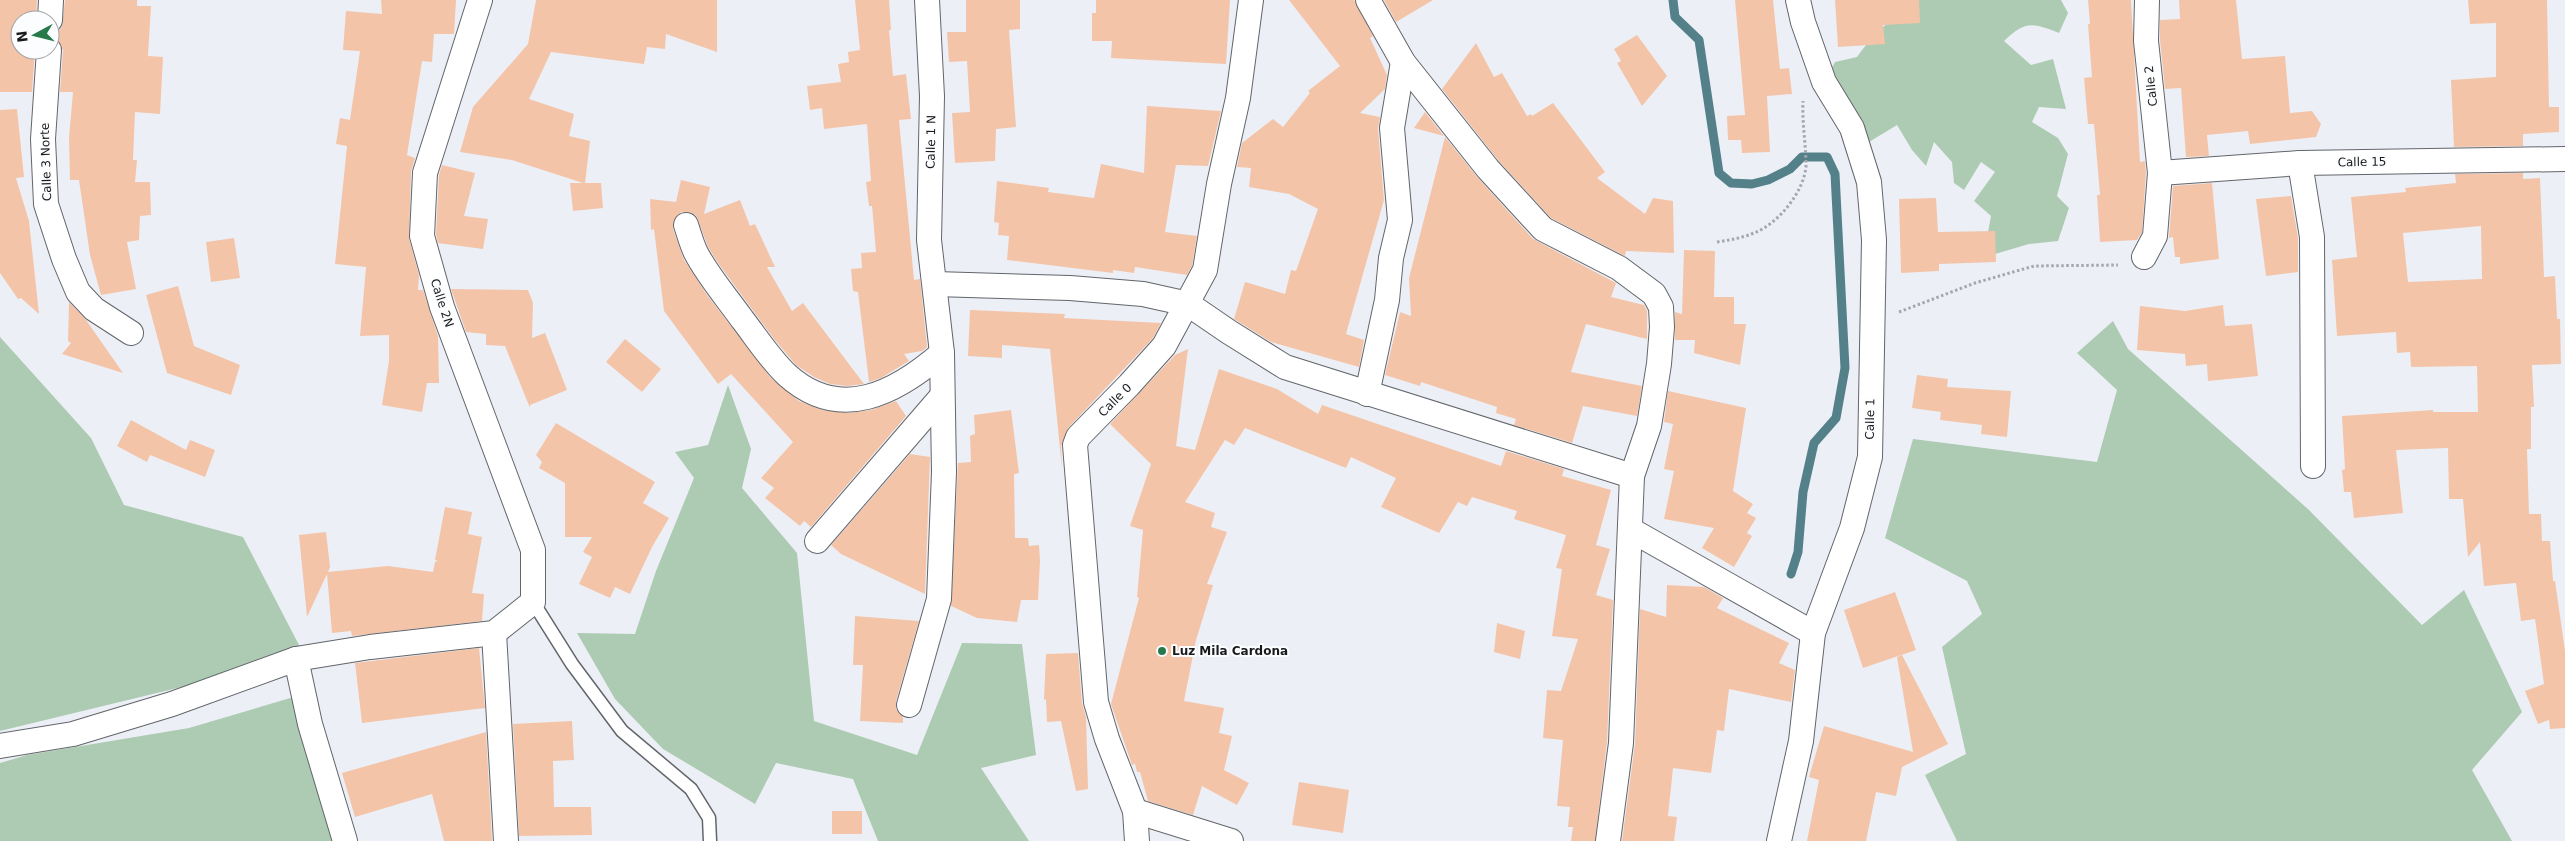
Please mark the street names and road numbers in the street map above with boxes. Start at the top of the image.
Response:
street label: Calle 2 [2142,65,2160,107]
street label: Calle 1 N [924,115,938,169]
street label: Calle 3 Norte [38,123,54,201]
street label: Calle 15 [2337,155,2387,169]
street label: Calle 2N [428,277,456,329]
street label: Calle 0 [1095,380,1135,420]
street label: Calle 1 [1863,398,1877,440]

